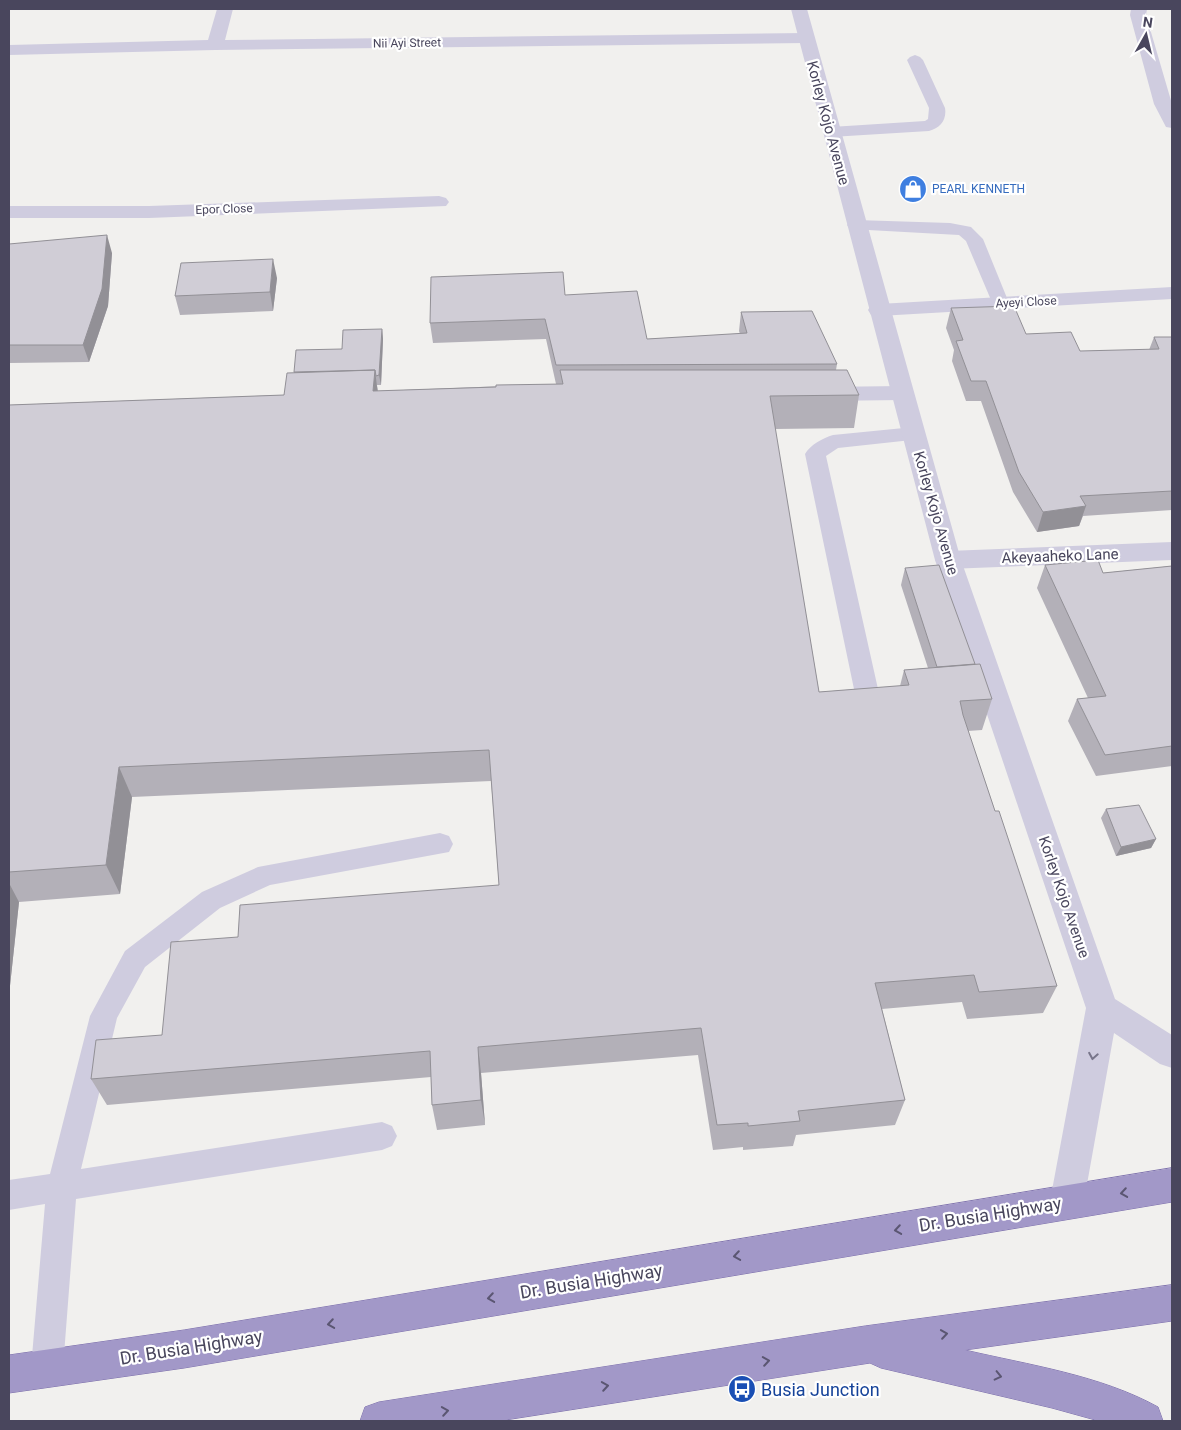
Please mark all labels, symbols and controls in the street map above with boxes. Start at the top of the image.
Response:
north arrow [1121,10,1171,60]
text: N [1142,14,1154,31]
street label: Nii Ayi Street [373,35,441,51]
street label: Korley Kojo Avenue [803,59,853,187]
shop icon: PEARL KENNETH [898,174,928,204]
place label: PEARL KENNETH [932,182,1025,196]
street label: Epor Close [195,201,253,217]
street label: Ayeyi Close [995,293,1057,311]
street label: Korley Kojo Avenue [910,449,962,577]
street label: Akeyaaheko Lane [1001,545,1119,567]
street label: Korley Kojo Avenue [1035,834,1093,960]
one-way arrow [1089,1052,1099,1061]
one-way arrow [1120,1187,1128,1197]
street label: Dr. Busia Highway [917,1192,1063,1236]
one-way arrow [893,1224,902,1234]
one-way arrow [733,1251,742,1261]
street label: Dr. Busia Highway [518,1259,664,1303]
one-way arrow [486,1292,495,1302]
one-way arrow [326,1319,335,1329]
street label: Dr. Busia Highway [118,1325,264,1369]
one-way arrow [940,1330,948,1340]
one-way arrow [762,1356,770,1367]
one-way arrow [993,1370,1002,1381]
bus stop icon: Busia Junction [727,1374,757,1404]
place label: Busia Junction [761,1379,880,1400]
one-way arrow [602,1381,610,1392]
one-way arrow [441,1406,449,1417]

